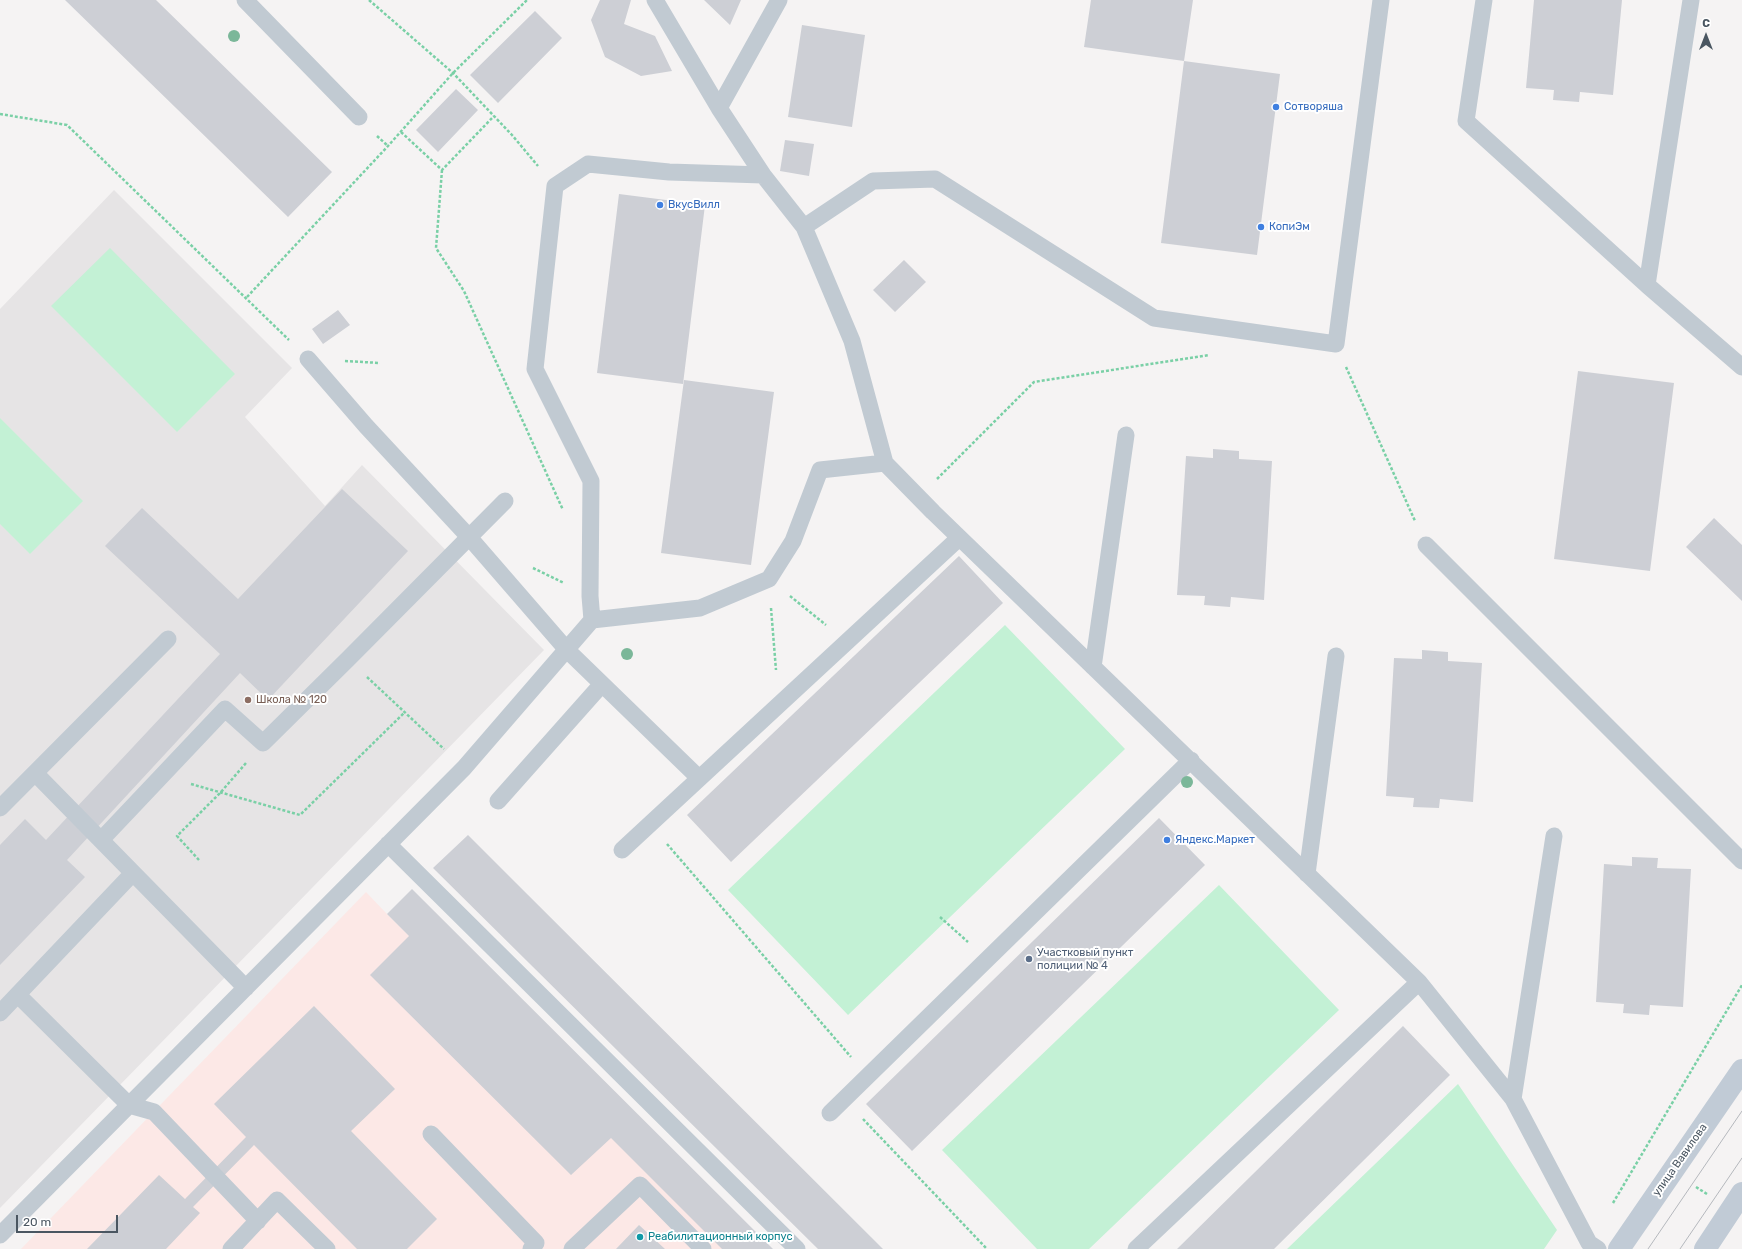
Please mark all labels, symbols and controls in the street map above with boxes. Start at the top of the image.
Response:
north arrow [1686,16,1726,56]
text: С [1702,17,1710,30]
place label: Сотворяша [1284,100,1343,114]
marker: Сотворяша [1271,102,1281,112]
place label: ВкусВилл [668,198,720,212]
marker: ВкусВилл [655,200,665,210]
place label: КопиЭм [1269,220,1310,234]
marker: КопиЭм [1256,222,1266,232]
place label: Школа № 120 [256,693,327,707]
marker: Школа № 120 [243,695,253,705]
place label: Яндекс.Маркет [1175,833,1255,847]
marker: Яндекс.Маркет [1162,835,1172,845]
place label: Участковый пункт полиции № 4 [1037,946,1133,972]
marker: Участковый пункт полиции № 4 [1024,954,1034,964]
street label: улица Вавилова [1650,1121,1710,1199]
scale bar [18,1207,120,1233]
text: 20 m [23,1215,51,1229]
place label: Реабилитационный корпус [648,1230,792,1244]
marker: Реабилитационный корпус [635,1232,645,1242]

